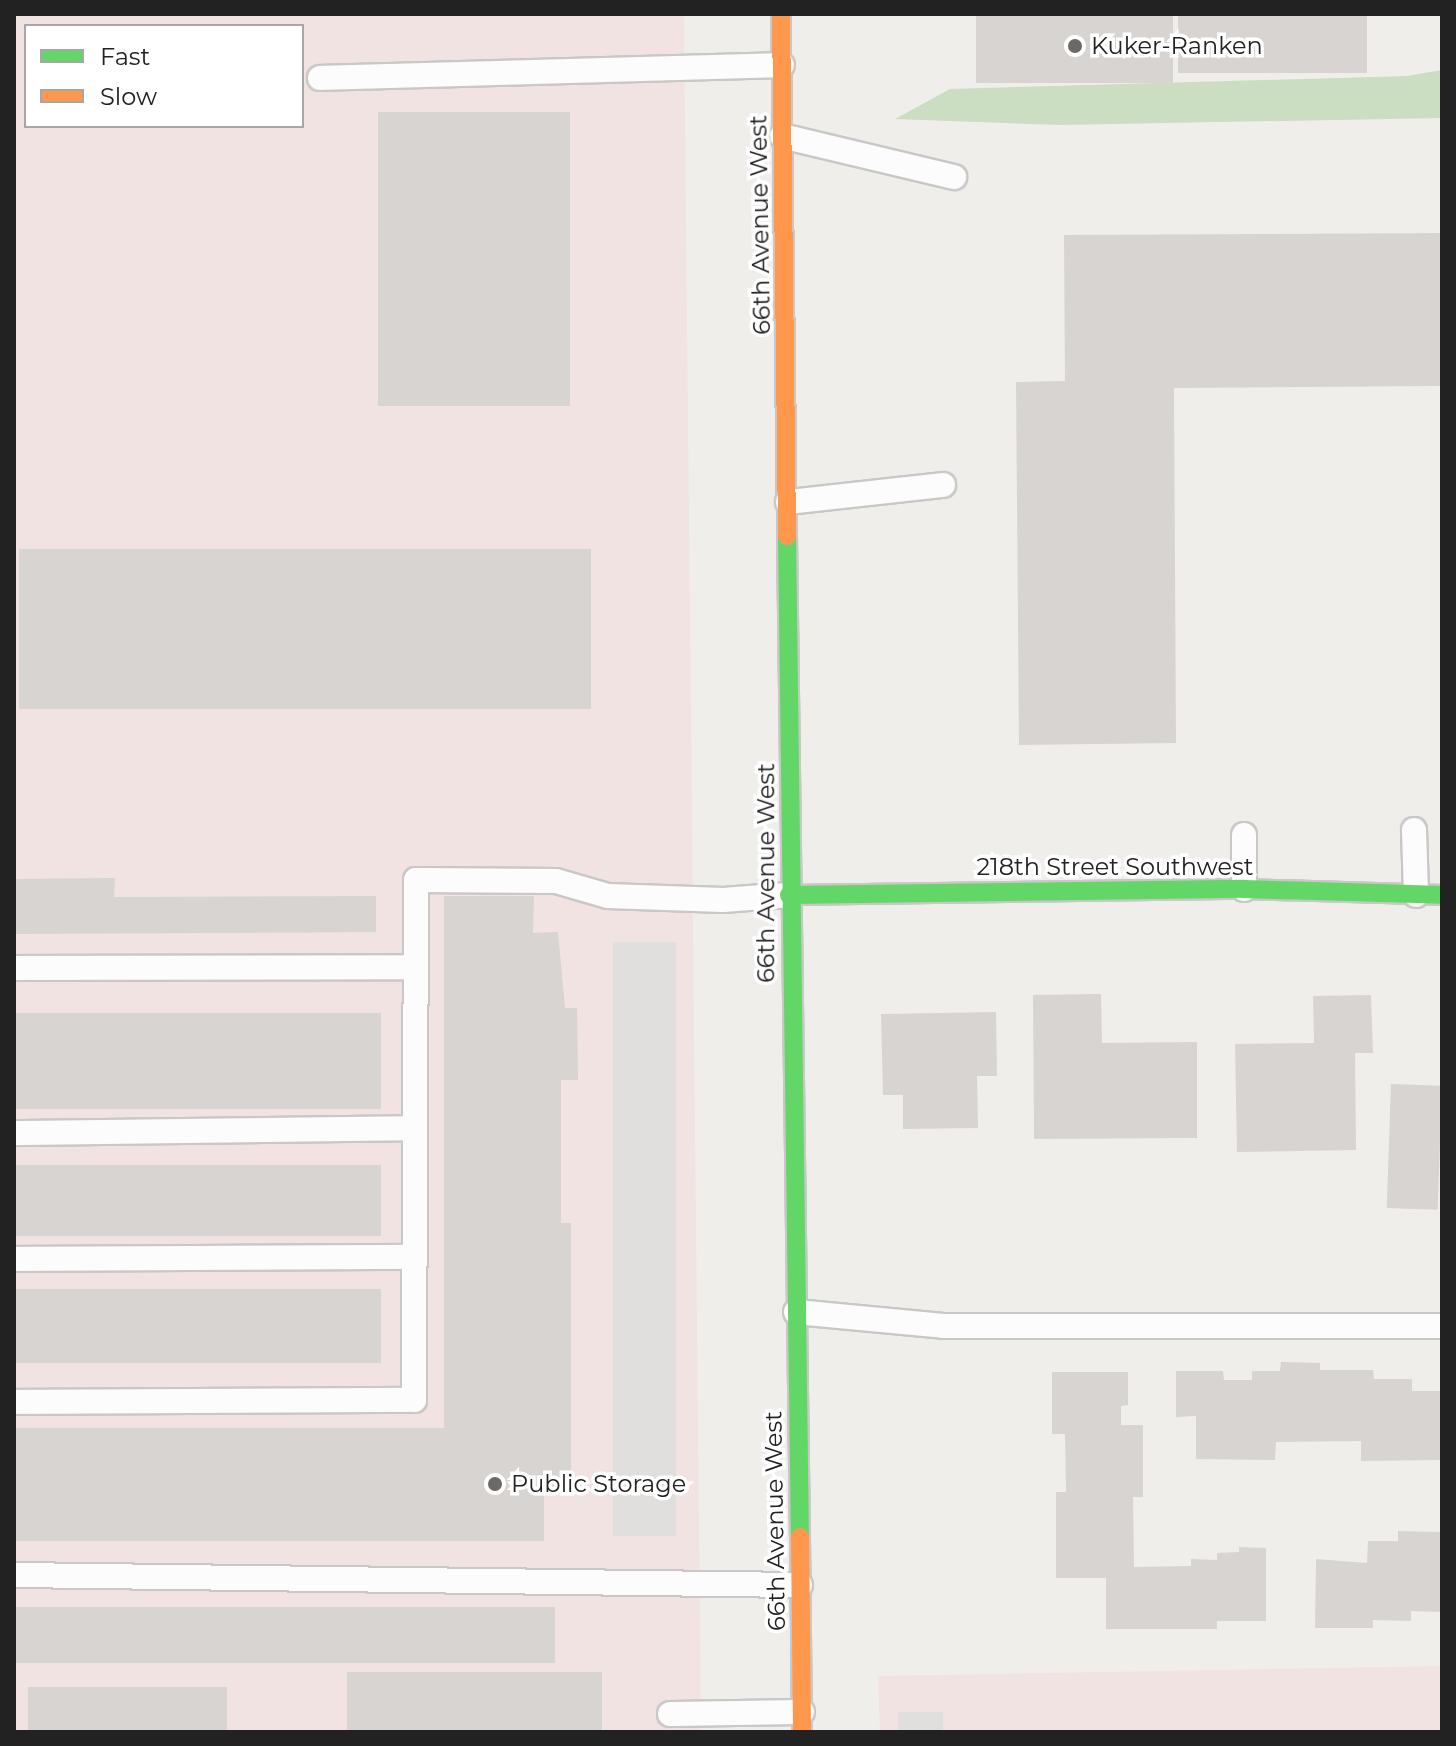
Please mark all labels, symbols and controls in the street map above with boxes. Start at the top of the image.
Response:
legend [24,24,304,128]
place label: Kuker-Ranken [1091,32,1263,60]
marker: Kuker-Ranken [1066,37,1084,55]
text: Fast [100,42,150,71]
text: Slow [100,82,157,111]
street label: 66th Avenue West [744,115,776,335]
street label: 66th Avenue West [752,763,780,983]
street label: 218th Street Southwest [976,853,1254,881]
street label: 66th Avenue West [759,1411,791,1631]
place label: Public Storage [511,1470,686,1498]
marker: Public Storage [486,1475,504,1493]

